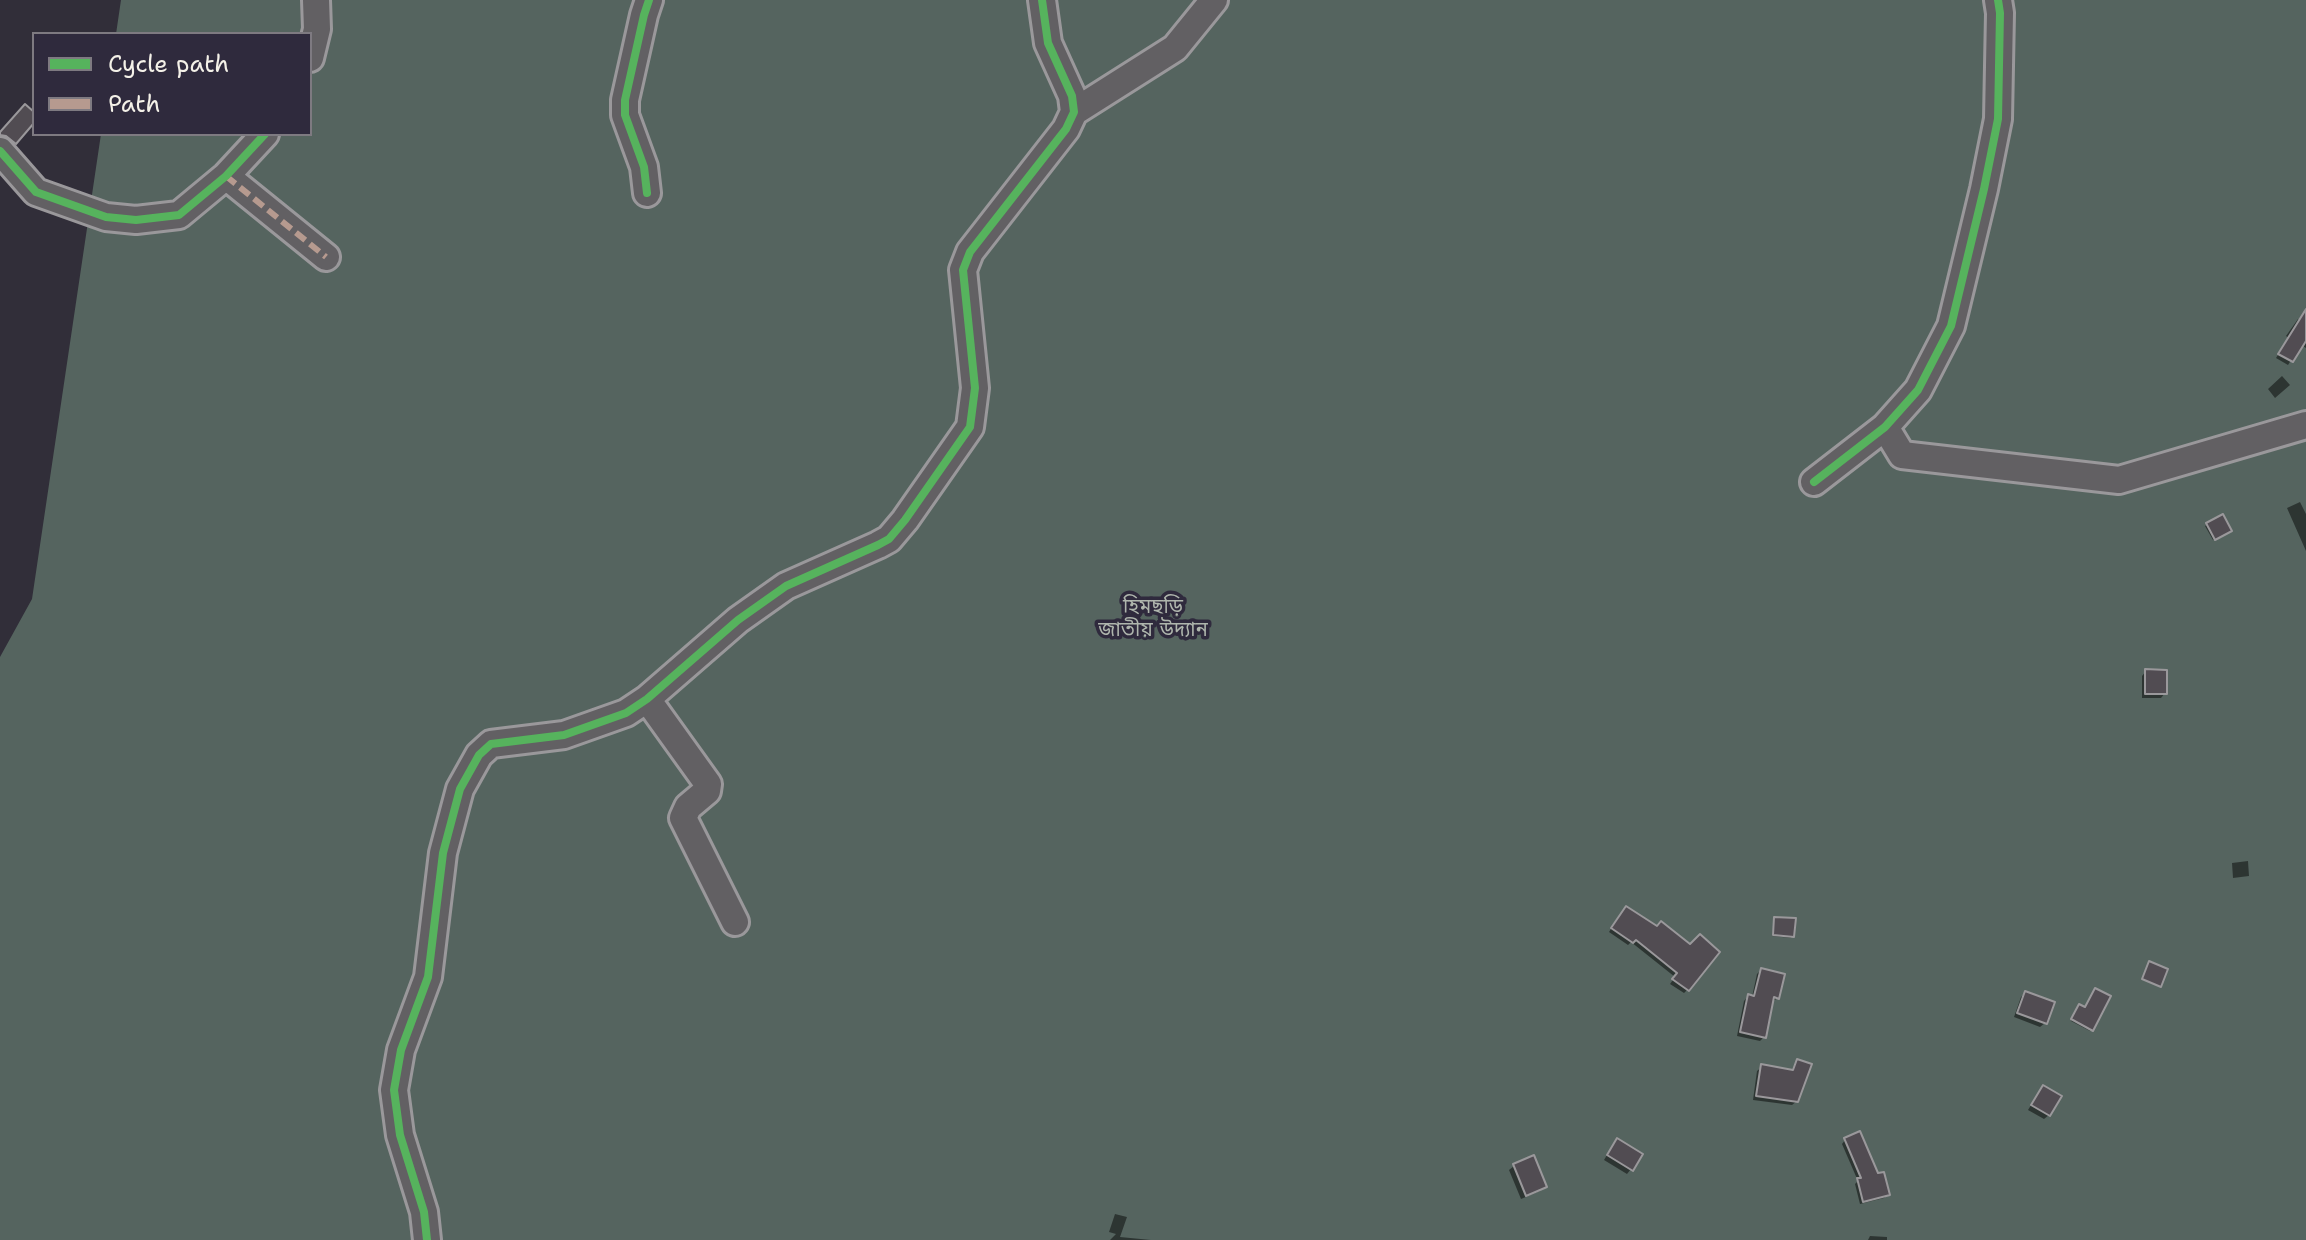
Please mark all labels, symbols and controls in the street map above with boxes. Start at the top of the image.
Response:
legend [32,32,312,136]
text: Cycle path [108,48,229,80]
text: Path [108,88,160,120]
park label: হিমছড়ি জাতীয় উদ্যান [1098,596,1208,643]

